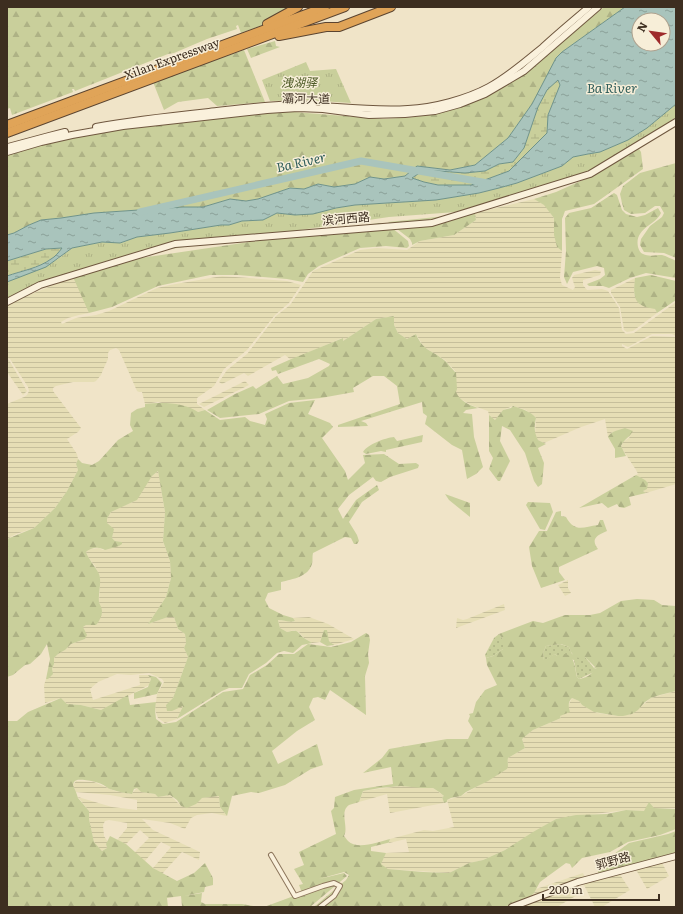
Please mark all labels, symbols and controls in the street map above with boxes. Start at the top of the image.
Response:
north arrow [631,12,671,52]
text: N [632,19,651,35]
street label: Xilan Expressway [121,32,222,84]
park label: 洩湖驿 [281,73,319,91]
water label: Ba River [587,78,637,97]
street label: 灞河大道 [282,89,330,107]
water label: Ba River [274,147,328,176]
street label: 滨河西路 [321,207,371,229]
street label: 郭野路 [593,847,632,873]
scale bar [543,876,659,902]
text: 200 m [549,880,583,898]

